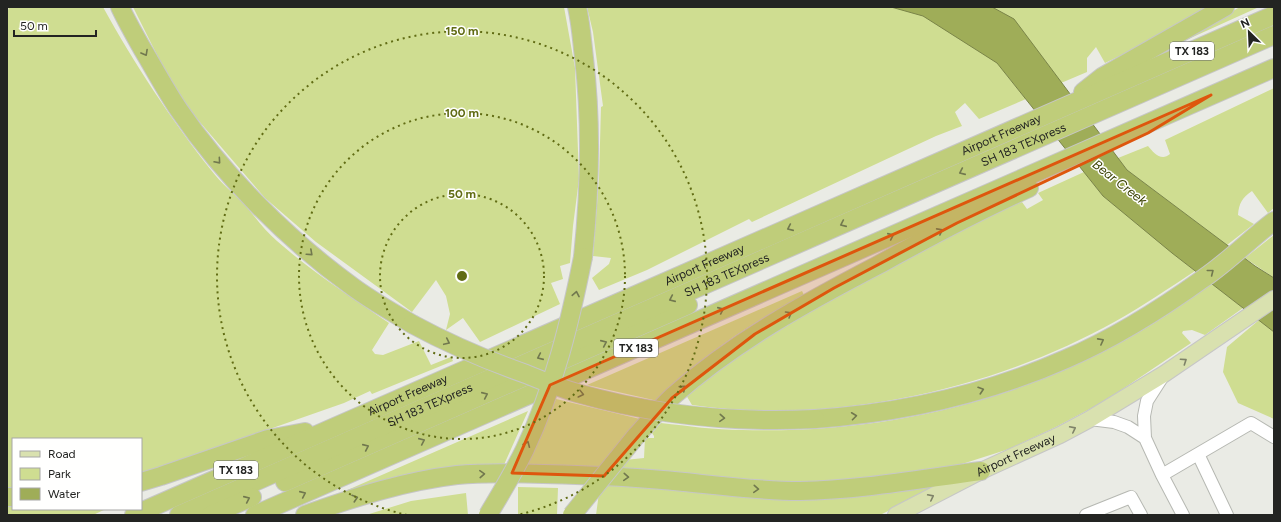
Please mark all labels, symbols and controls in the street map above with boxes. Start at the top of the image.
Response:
scale bar [14,12,96,38]
north arrow [1229,12,1269,52]
text: N [1239,16,1252,31]
text: 50 m [20,19,48,33]
text: 150 m [445,24,479,38]
road number: TX 183 [1170,42,1214,60]
one-way arrow [141,49,148,57]
text: 100 m [445,106,479,120]
street label: Airport Freeway [959,111,1044,158]
street label: SH 183 TEXpress [979,120,1068,170]
one-way arrow [214,156,221,164]
water label: Bear Creek [1090,157,1150,209]
one-way arrow [958,167,966,175]
text: 50 m [448,187,476,201]
one-way arrow [839,219,847,227]
one-way arrow [787,223,795,231]
one-way arrow [936,229,943,236]
one-way arrow [888,232,895,240]
street label: Airport Freeway [662,241,747,288]
one-way arrow [305,248,313,255]
street label: SH 183 TEXpress [682,250,772,300]
centre of rings [455,269,469,283]
one-way arrow [1207,270,1214,277]
one-way arrow [571,291,579,297]
one-way arrow [669,294,677,302]
one-way arrow [716,307,724,315]
one-way arrow [785,311,792,318]
one-way arrow [442,337,450,345]
road number: TX 183 [614,339,658,357]
one-way arrow [1097,339,1104,346]
one-way arrow [600,340,607,348]
one-way arrow [537,352,544,360]
one-way arrow [1180,358,1187,366]
street label: Airport Freeway [366,371,450,419]
street label: SH 183 TEXpress [385,380,475,430]
one-way arrow [678,386,686,393]
one-way arrow [977,386,984,395]
one-way arrow [577,389,584,398]
one-way arrow [481,392,488,400]
one-way arrow [851,412,857,421]
one-way arrow [719,414,725,423]
one-way arrow [1069,426,1076,433]
street label: Airport Freeway [974,431,1058,479]
legend [12,438,142,510]
one-way arrow [419,438,426,446]
one-way arrow [522,441,530,449]
one-way arrow [361,444,369,452]
text: Road [48,447,76,461]
road number: TX 183 [214,461,258,479]
text: Park [48,467,71,481]
one-way arrow [479,469,485,478]
one-way arrow [623,472,629,481]
one-way arrow [753,484,759,493]
text: Water [48,487,80,501]
one-way arrow [299,491,307,499]
one-way arrow [352,494,359,503]
one-way arrow [927,494,934,502]
one-way arrow [242,496,250,504]

